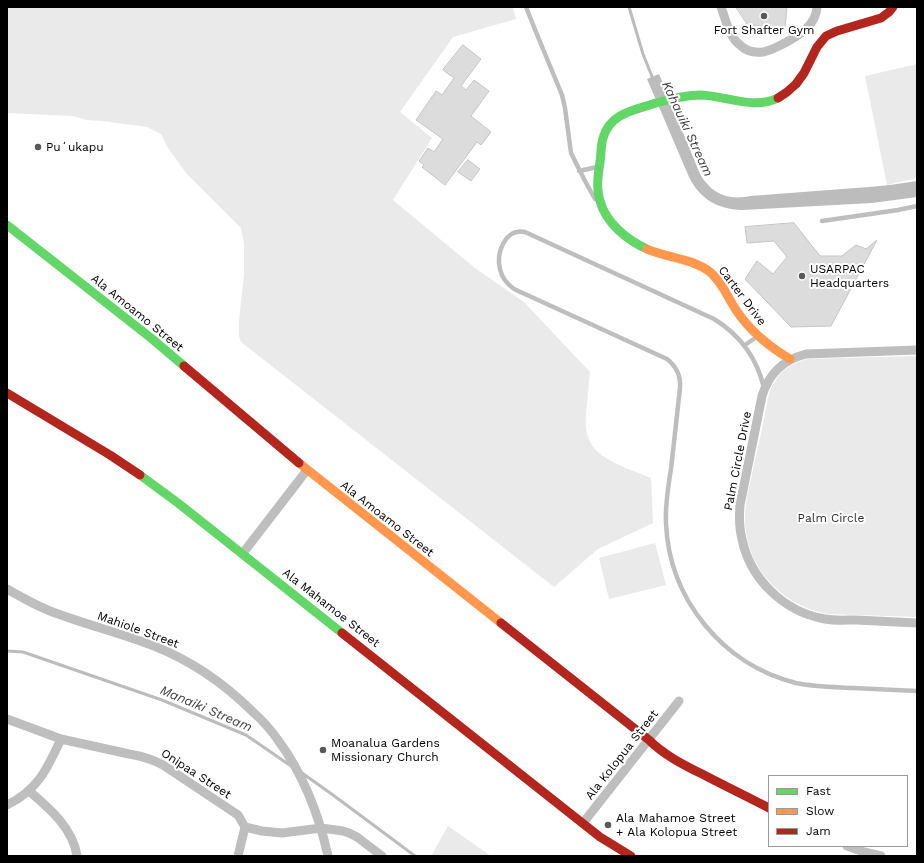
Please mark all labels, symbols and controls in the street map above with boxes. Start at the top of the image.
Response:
marker: Fort Shafter Gym [759,11,769,21]
place label: Fort Shafter Gym [714,23,814,37]
water label: Kahauiki Stream [658,79,716,179]
place label: Puʻukapu [46,140,104,154]
marker: Puʻukapu [33,142,43,152]
place label: USARPAC Headquarters [810,262,889,290]
street label: Carter Drive [715,264,769,328]
street label: Ala Amoamo Street [88,271,186,355]
marker: USARPAC Headquarters [797,271,807,281]
street label: Palm Circle Drive [721,410,755,512]
street label: Ala Amoamo Street [337,478,437,560]
park label: Palm Circle [798,511,864,525]
street label: Ala Mahamoe Street [280,566,382,650]
street label: Mahiole Street [95,609,181,651]
water label: Manaiki Stream [158,683,254,735]
street label: Ala Kolopua Street [583,707,661,803]
place label: Moanalua Gardens Missionary Church [331,736,440,764]
marker: Moanalua Gardens Missionary Church [318,745,328,755]
street label: Onipaa Street [158,746,234,802]
legend [768,775,908,847]
text: Fast [806,784,831,798]
text: Slow [806,804,834,818]
place label: Ala Mahamoe Street + Ala Kolopua Street [616,811,737,839]
marker: Ala Mahamoe Street + Ala Kolopua Street [603,820,613,830]
text: Jam [806,824,831,838]

